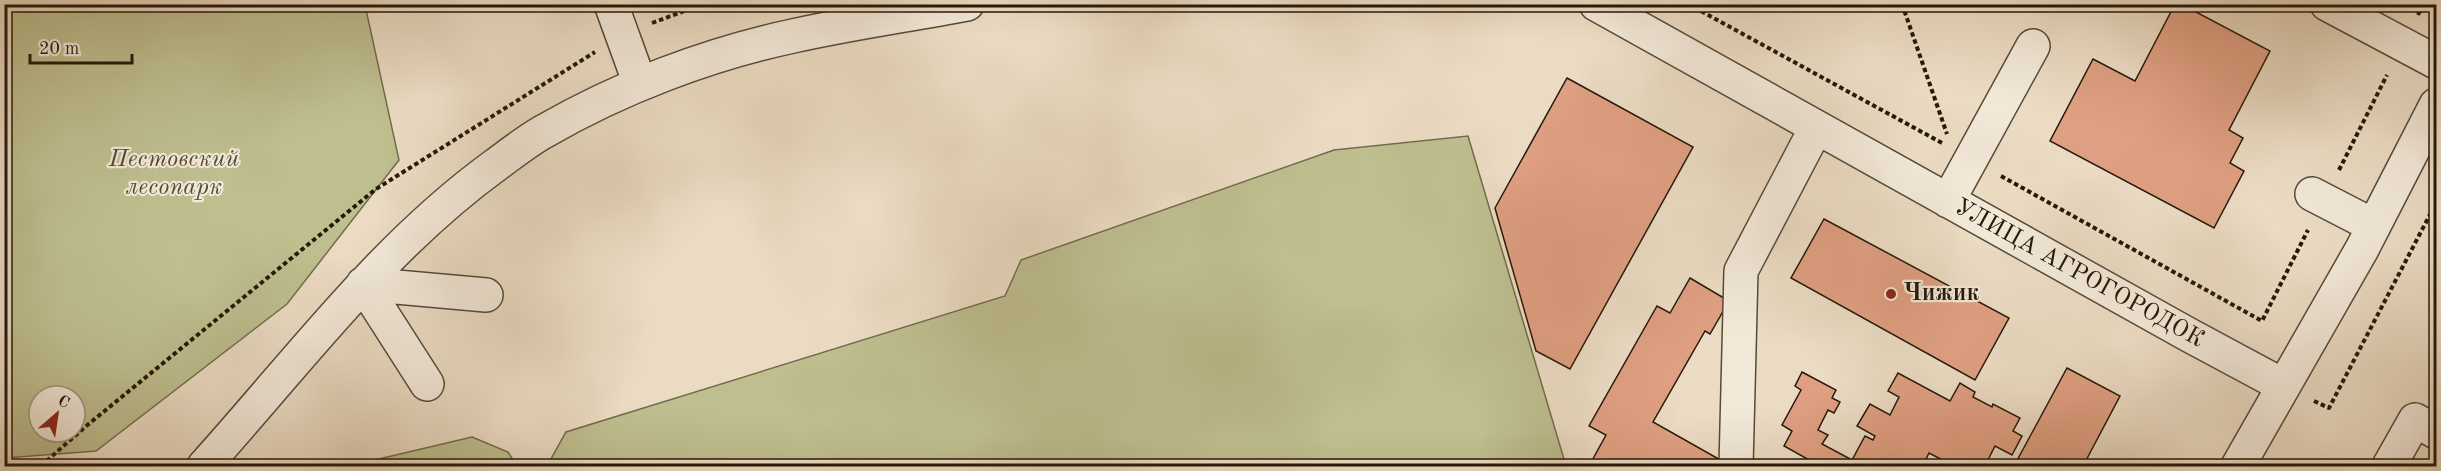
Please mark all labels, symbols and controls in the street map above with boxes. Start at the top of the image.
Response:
scale bar [30,27,132,65]
text: 20 m [39,40,79,58]
park label: Пестовский лесопарк [108,148,239,200]
street label: УЛИЦА АГРОГОРОДОК [1950,195,2208,353]
place label: Чижик [1903,282,1980,306]
marker: Чижик [1884,287,1898,301]
north arrow [27,384,87,444]
text: С [55,393,72,412]

